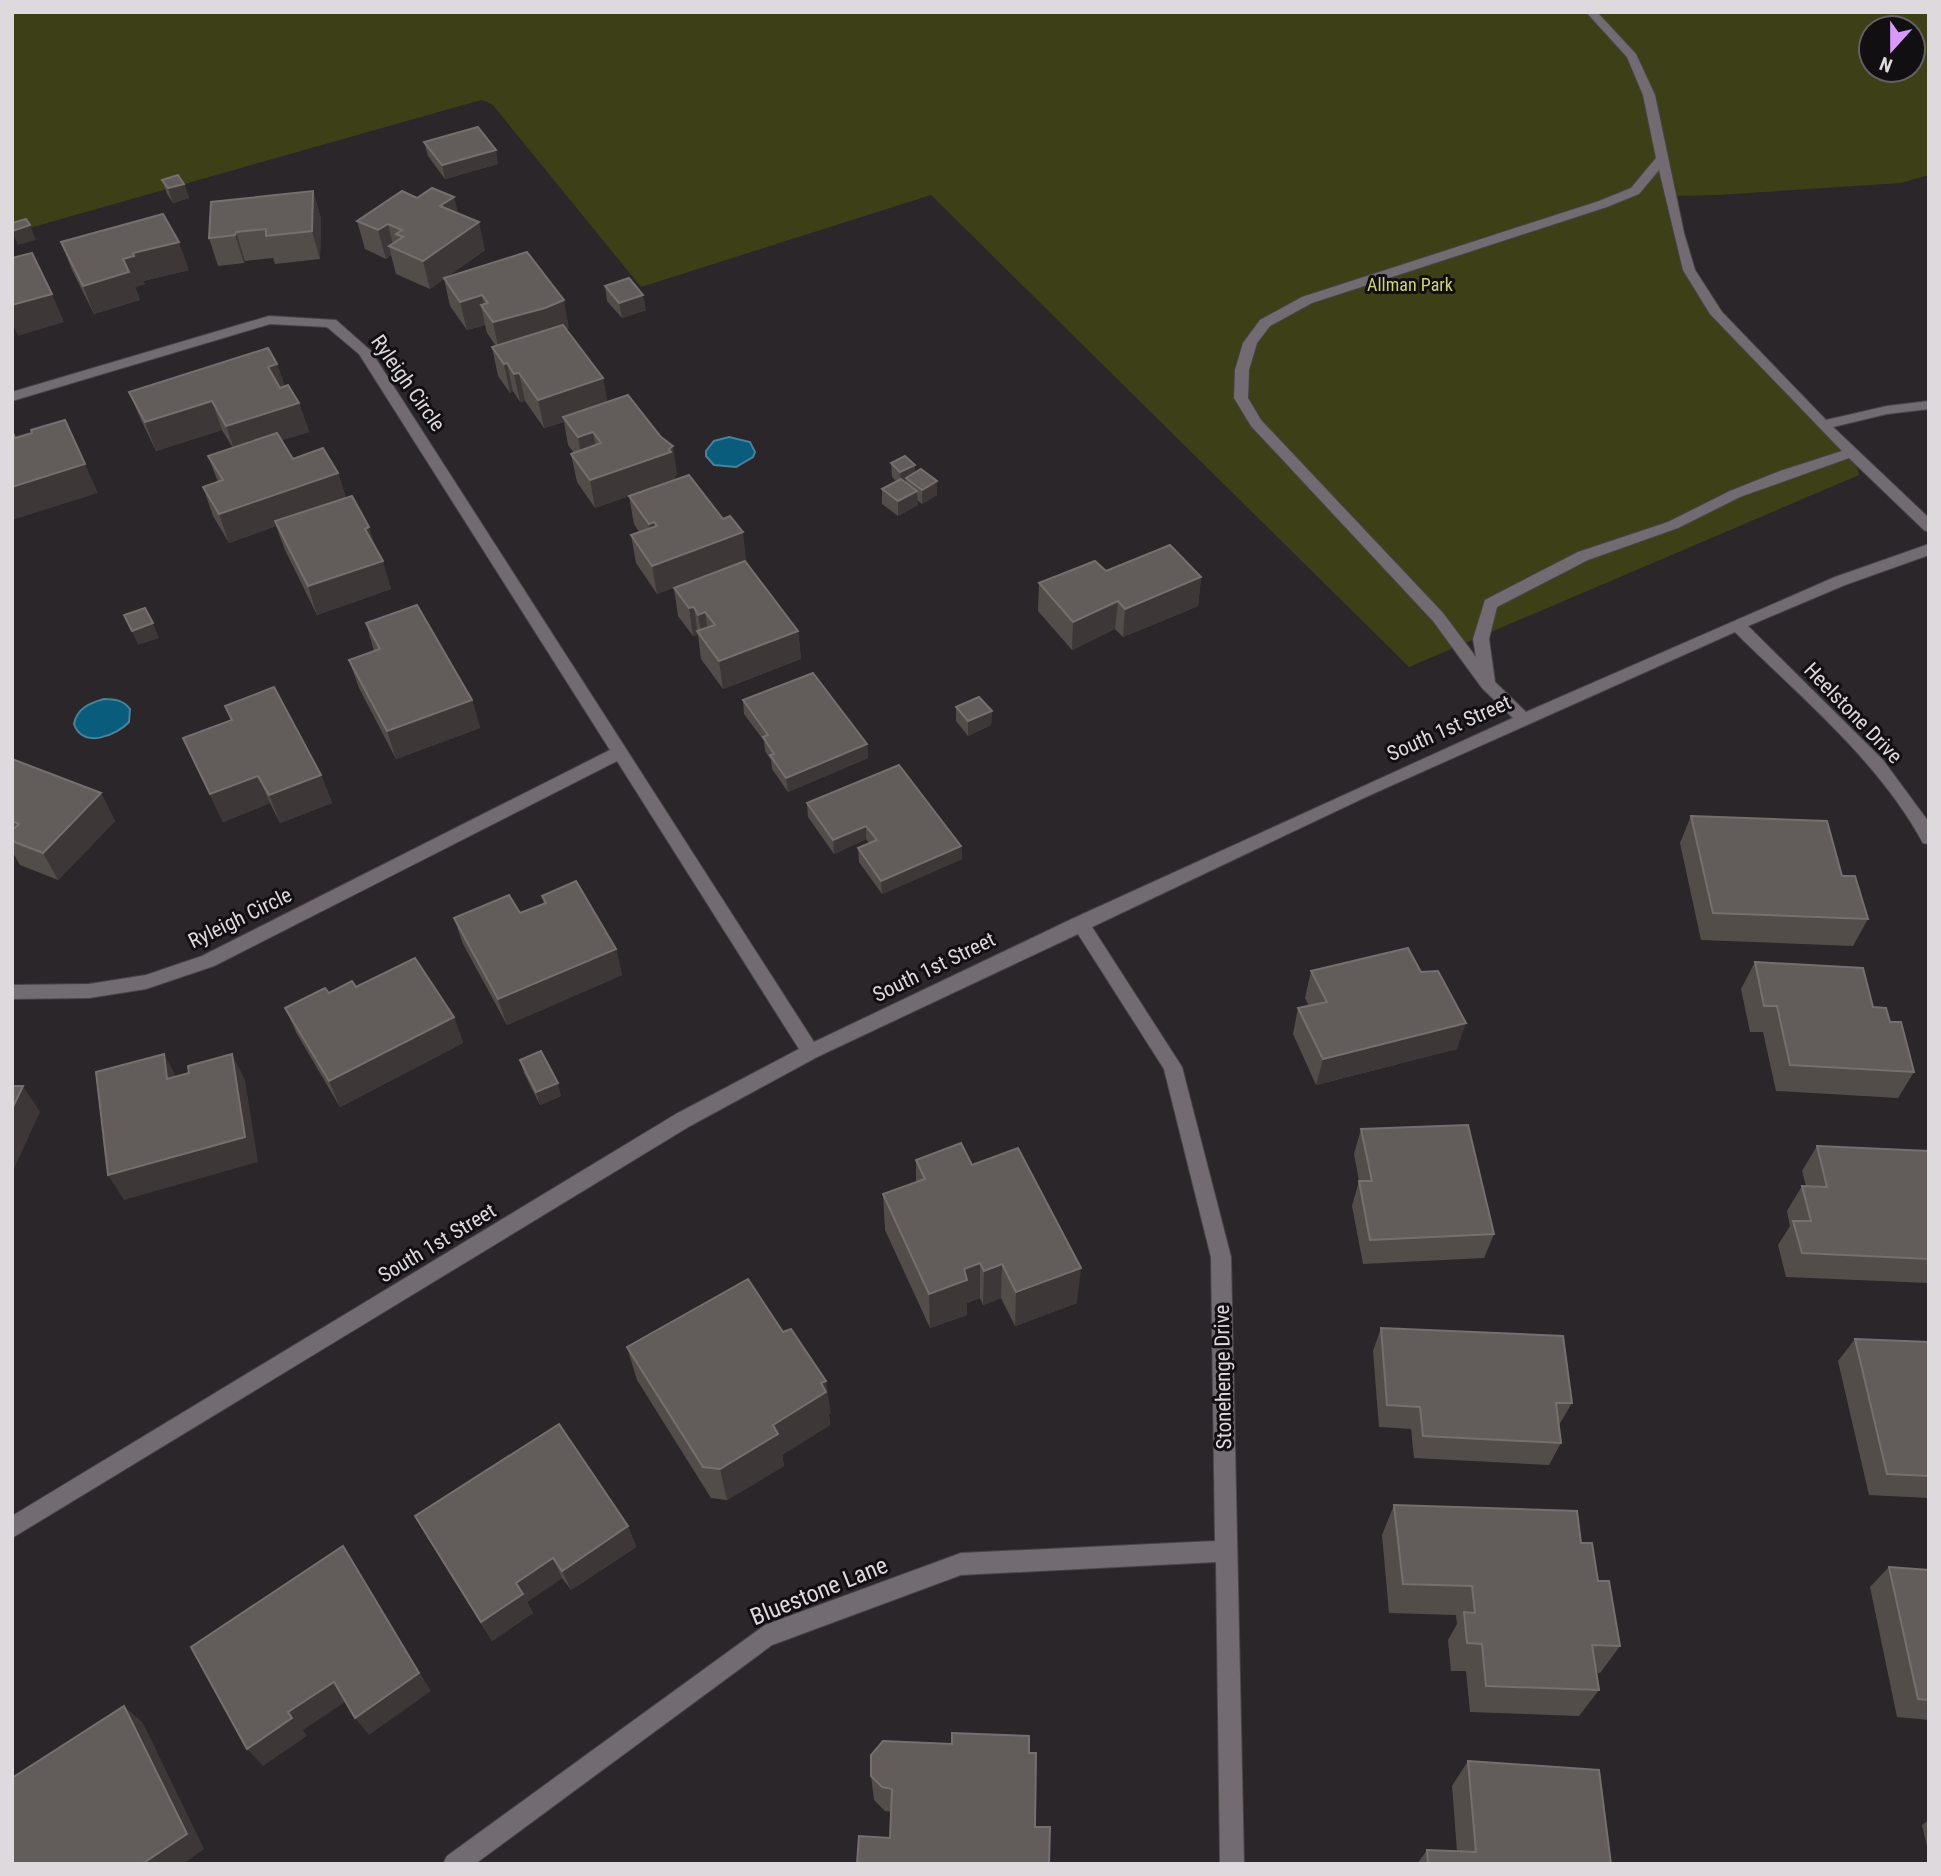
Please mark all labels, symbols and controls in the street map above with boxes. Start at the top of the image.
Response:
north arrow [1857,14,1927,84]
text: N [1877,52,1896,77]
park label: Allman Park [1367,274,1453,295]
street label: Ryleigh Circle [366,330,450,436]
street label: Heelstone Drive [1799,658,1907,768]
street label: South 1st Street [1383,690,1515,766]
street label: Ryleigh Circle [184,883,296,953]
street label: South 1st Street [869,927,999,1007]
street label: South 1st Street [374,1198,500,1288]
street label: Stonehenge Drive [1210,1304,1236,1449]
street label: Bluestone Lane [746,1551,892,1631]

